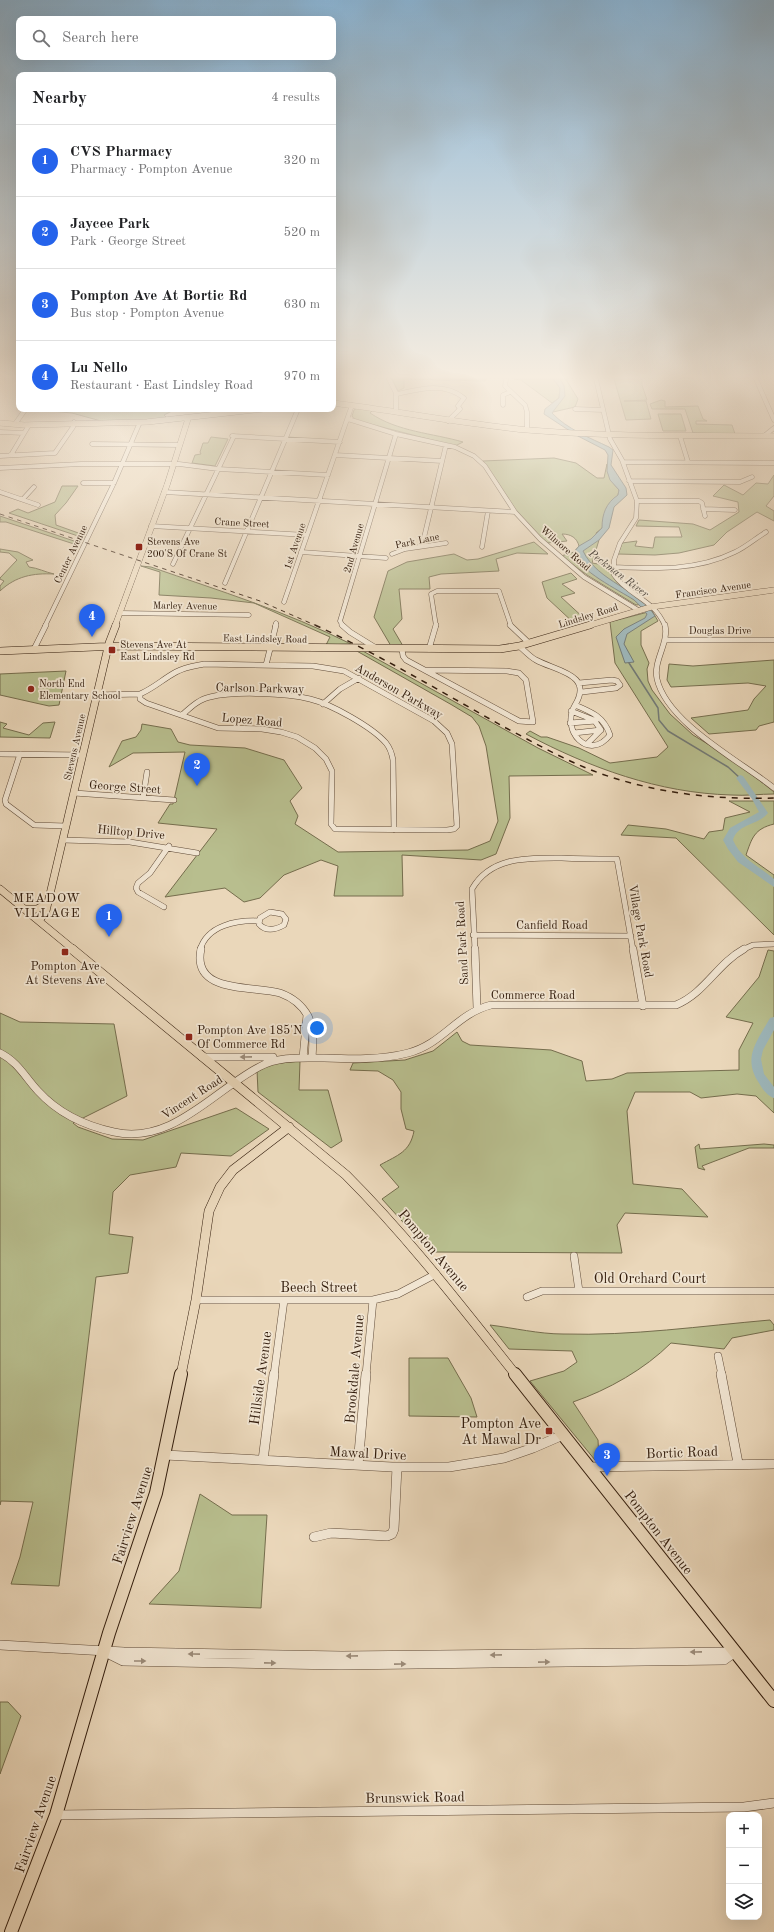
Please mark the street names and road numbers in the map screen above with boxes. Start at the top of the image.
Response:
street label: Crane Street [214,517,270,529]
street label: 1st Avenue [282,522,308,571]
street label: 2nd Avenue [342,522,366,574]
street label: Center Avenue [52,523,89,585]
street label: Wilmore Road [539,525,592,573]
street label: Park Lane [394,531,441,551]
street label: Francisco Avenue [675,580,752,600]
street label: Marley Avenue [153,600,218,612]
street label: Lindsley Road [557,602,619,630]
street label: Douglas Drive [689,626,752,636]
street label: East Lindsley Road [223,633,307,645]
street label: Anderson Parkway [353,662,445,722]
street label: Carlson Parkway [215,682,305,696]
street label: Lopez Road [221,712,283,730]
street label: Stevens Avenue [62,713,88,781]
street label: George Street [88,779,161,797]
street label: Hilltop Drive [97,824,166,842]
street label: Village Park Road [626,884,654,979]
street label: Sand Park Road [455,901,471,985]
street label: Canfield Road [516,920,588,932]
street label: Commerce Road [491,990,575,1002]
street label: Vincent Road [160,1074,225,1122]
street label: Pompton Avenue [395,1207,471,1294]
street label: Old Orchard Court [594,1272,706,1286]
street label: Beech Street [280,1281,358,1295]
street label: Brookdale Avenue [343,1314,367,1424]
street label: Hillside Avenue [247,1330,274,1426]
street label: Mawal Drive [329,1445,407,1463]
street label: Bortic Road [646,1445,718,1461]
street label: Fairview Avenue [111,1465,155,1566]
street label: Pompton Avenue [621,1488,695,1577]
street label: Fairview Avenue [13,1774,59,1875]
street label: Brunswick Road [365,1790,465,1806]

